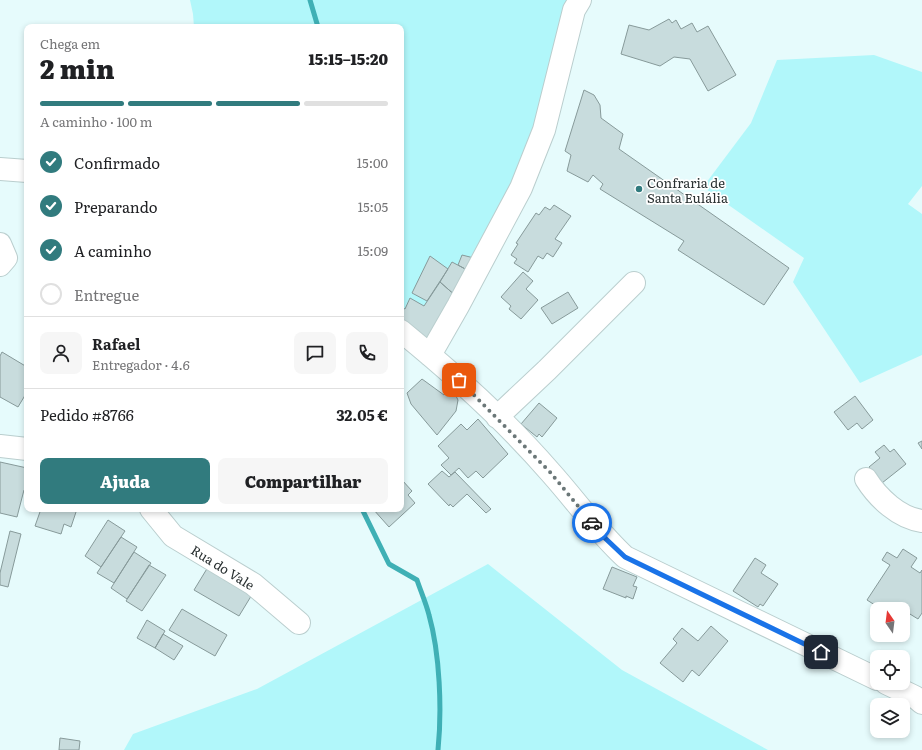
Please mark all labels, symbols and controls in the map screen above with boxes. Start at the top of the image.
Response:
text: Chega em [40,34,100,53]
text: 15:15–15:20 [309,47,388,70]
text: 2 min [40,48,115,87]
text: A caminho · 100 m [40,112,152,131]
icon: check [40,151,62,173]
text: Confirmado [74,151,160,174]
text: 15:00 [357,153,388,172]
place label: Confraria de Santa Eulália [647,173,728,207]
marker: Confraria de Santa Eulália [634,184,644,194]
icon: check [40,195,62,217]
text: Preparando [74,195,158,218]
text: 15:05 [358,197,388,216]
icon: check [40,239,62,261]
text: A caminho [74,239,152,262]
text: 15:09 [357,241,388,260]
text: Entregue [74,283,139,306]
button: person [40,332,82,374]
text: Rafael [92,332,140,355]
button: chat [294,332,336,374]
button: phone [346,332,388,374]
text: Entregador · 4.6 [92,355,190,374]
pin [442,363,476,397]
icon: bag [448,369,470,391]
text: Pedido #8766 [40,403,134,426]
text: 32.05 € [336,403,388,426]
button: Ajuda [40,458,210,504]
button: Compartilhar [218,458,388,504]
courier [572,503,612,543]
icon: car [581,512,603,534]
street label: Rua do Vale [188,540,259,594]
north arrow [870,602,910,642]
map controls [870,602,910,738]
pin [804,635,838,669]
icon: home [810,641,832,663]
button: locate [870,650,910,690]
button: layers [870,698,910,738]

